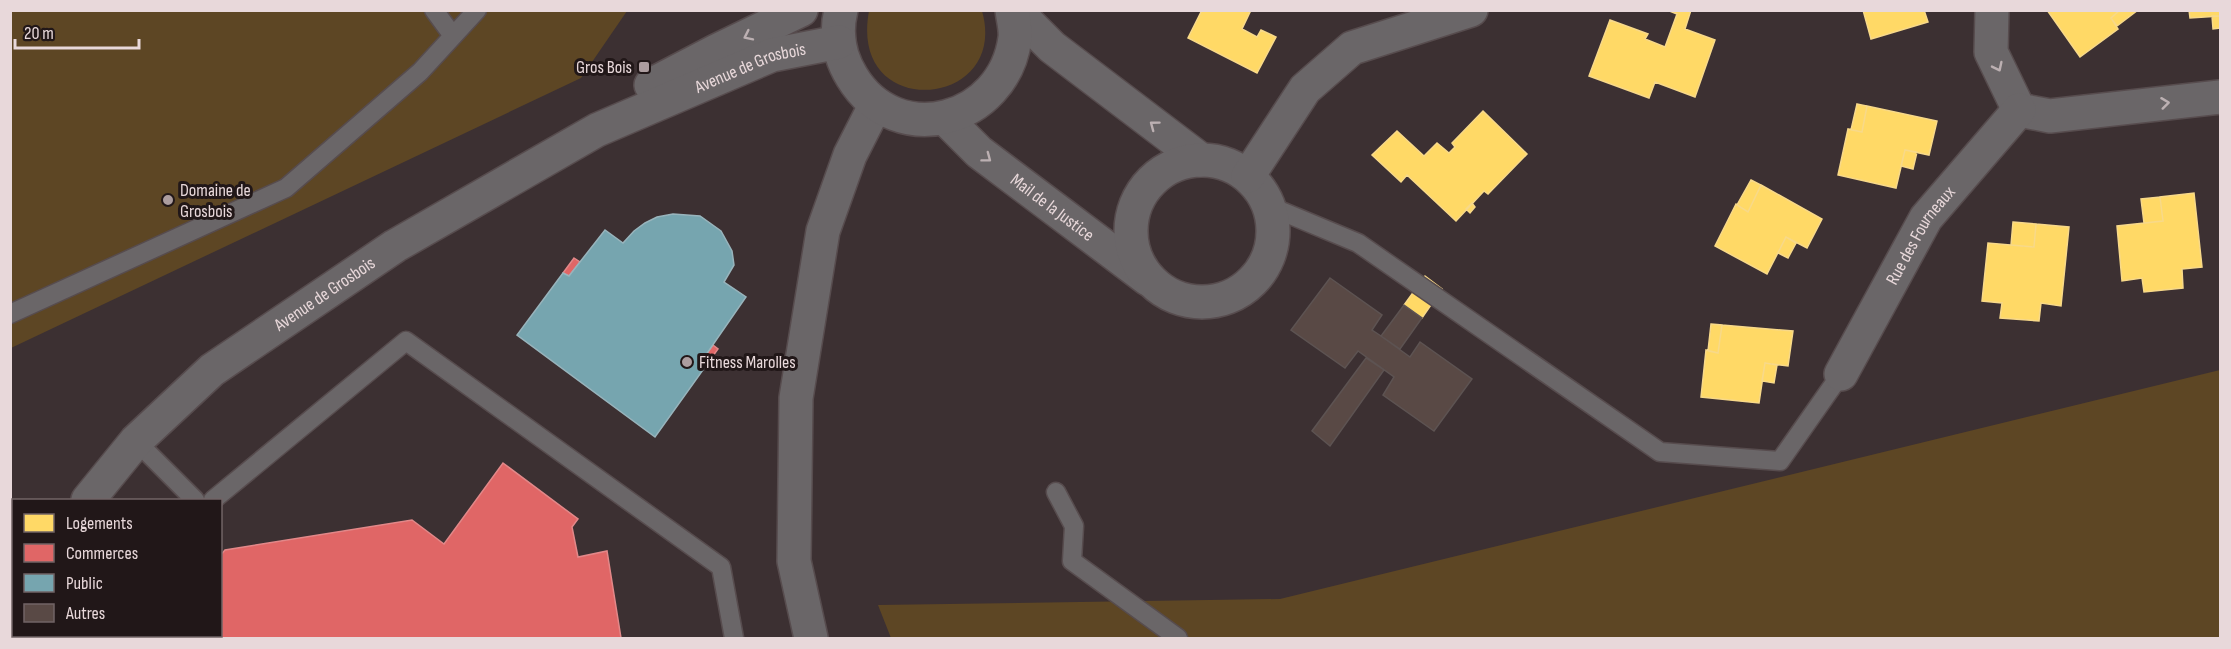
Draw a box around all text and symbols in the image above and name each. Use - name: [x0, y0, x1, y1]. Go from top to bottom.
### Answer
- scale bar: [15, 12, 140, 50]
- text: 20 m: [24, 23, 54, 44]
- one-way arrow: [743, 28, 754, 40]
- street label: Avenue de Grosbois: [691, 38, 808, 98]
- place label: Gros Bois: [576, 57, 632, 78]
- marker: Gros Bois: [637, 60, 651, 74]
- one-way arrow: [1991, 61, 2003, 72]
- one-way arrow: [2160, 97, 2170, 110]
- one-way arrow: [1150, 121, 1161, 132]
- one-way arrow: [981, 151, 992, 162]
- street label: Mail de la Justice: [1007, 169, 1098, 245]
- place label: Domaine de Grosbois: [180, 180, 251, 222]
- street label: Rue des Fourneaux: [1881, 182, 1959, 288]
- marker: Domaine de Grosbois: [161, 193, 175, 207]
- street label: Avenue de Grosbois: [269, 252, 379, 336]
- place label: Fitness Marolles: [699, 352, 796, 373]
- marker: Fitness Marolles: [680, 355, 694, 369]
- legend: [12, 499, 222, 637]
- text: Logements: [66, 513, 133, 534]
- text: Commerces: [66, 543, 138, 564]
- text: Public: [66, 573, 103, 594]
- text: Autres: [65, 603, 105, 624]

